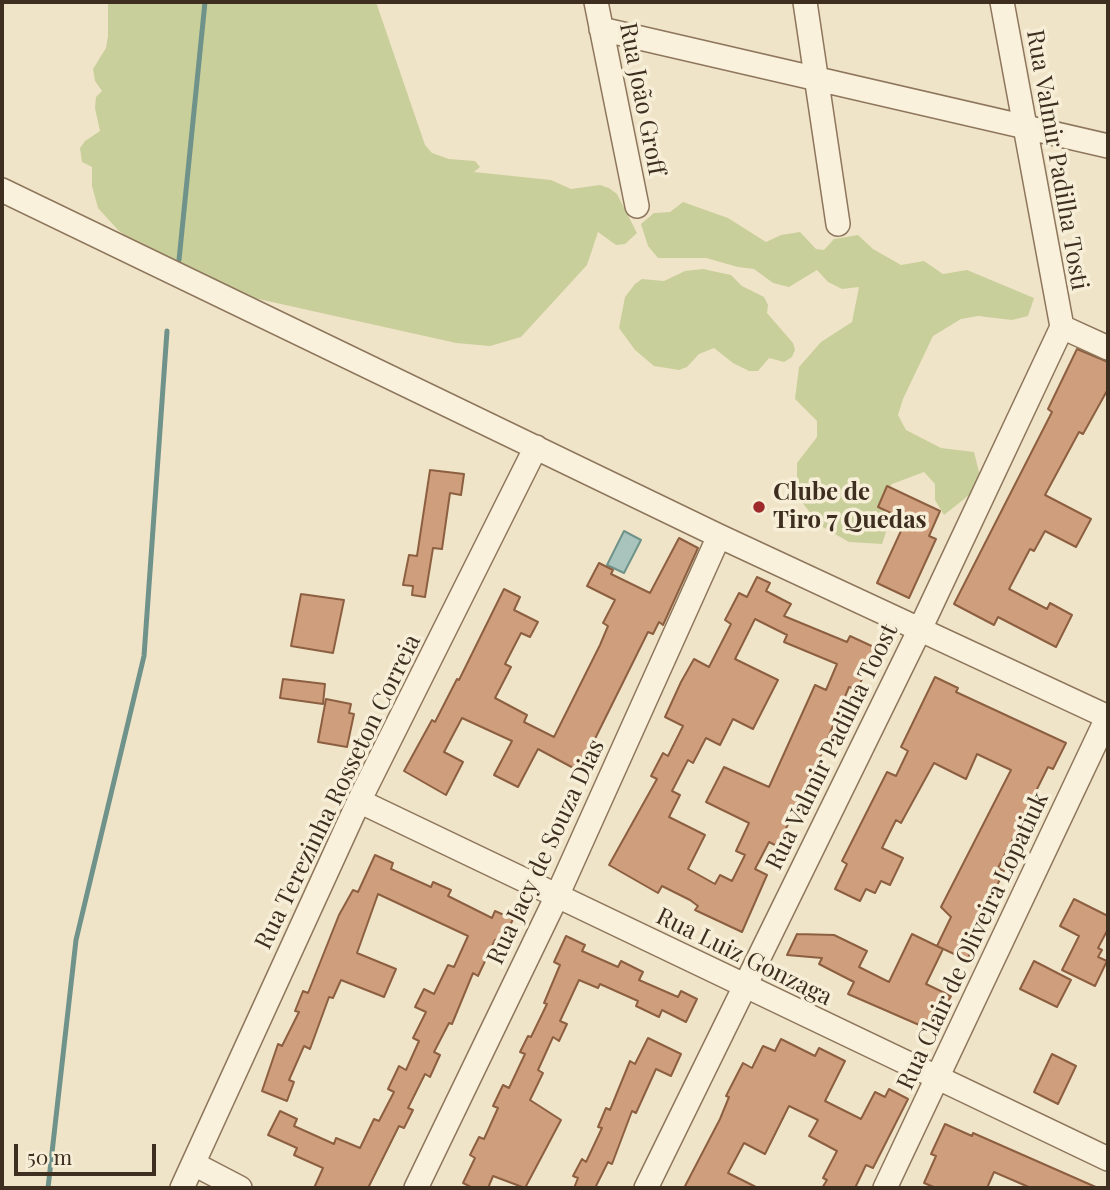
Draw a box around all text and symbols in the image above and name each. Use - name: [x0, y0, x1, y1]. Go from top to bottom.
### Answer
- street label: Rua João Groff: [613, 20, 671, 178]
- street label: Rua Valmir Padilha Tosti: [1020, 28, 1094, 292]
- place label: Clube de Tiro 7 Quedas: [773, 479, 927, 535]
- marker: Clube de Tiro 7 Quedas: [751, 499, 767, 515]
- street label: Rua Valmir Padilha Toost: [760, 619, 904, 875]
- street label: Rua Terezinha Rosseton Correia: [249, 630, 427, 954]
- street label: Rua Jacy de Souza Dias: [481, 735, 611, 969]
- street label: Rua Clair de Oliveira Lopatiuk: [891, 788, 1055, 1094]
- street label: Rua Luiz Gonzaga: [651, 902, 837, 1012]
- scale bar: [18, 1130, 159, 1174]
- text: 50 m: [27, 1142, 72, 1170]

